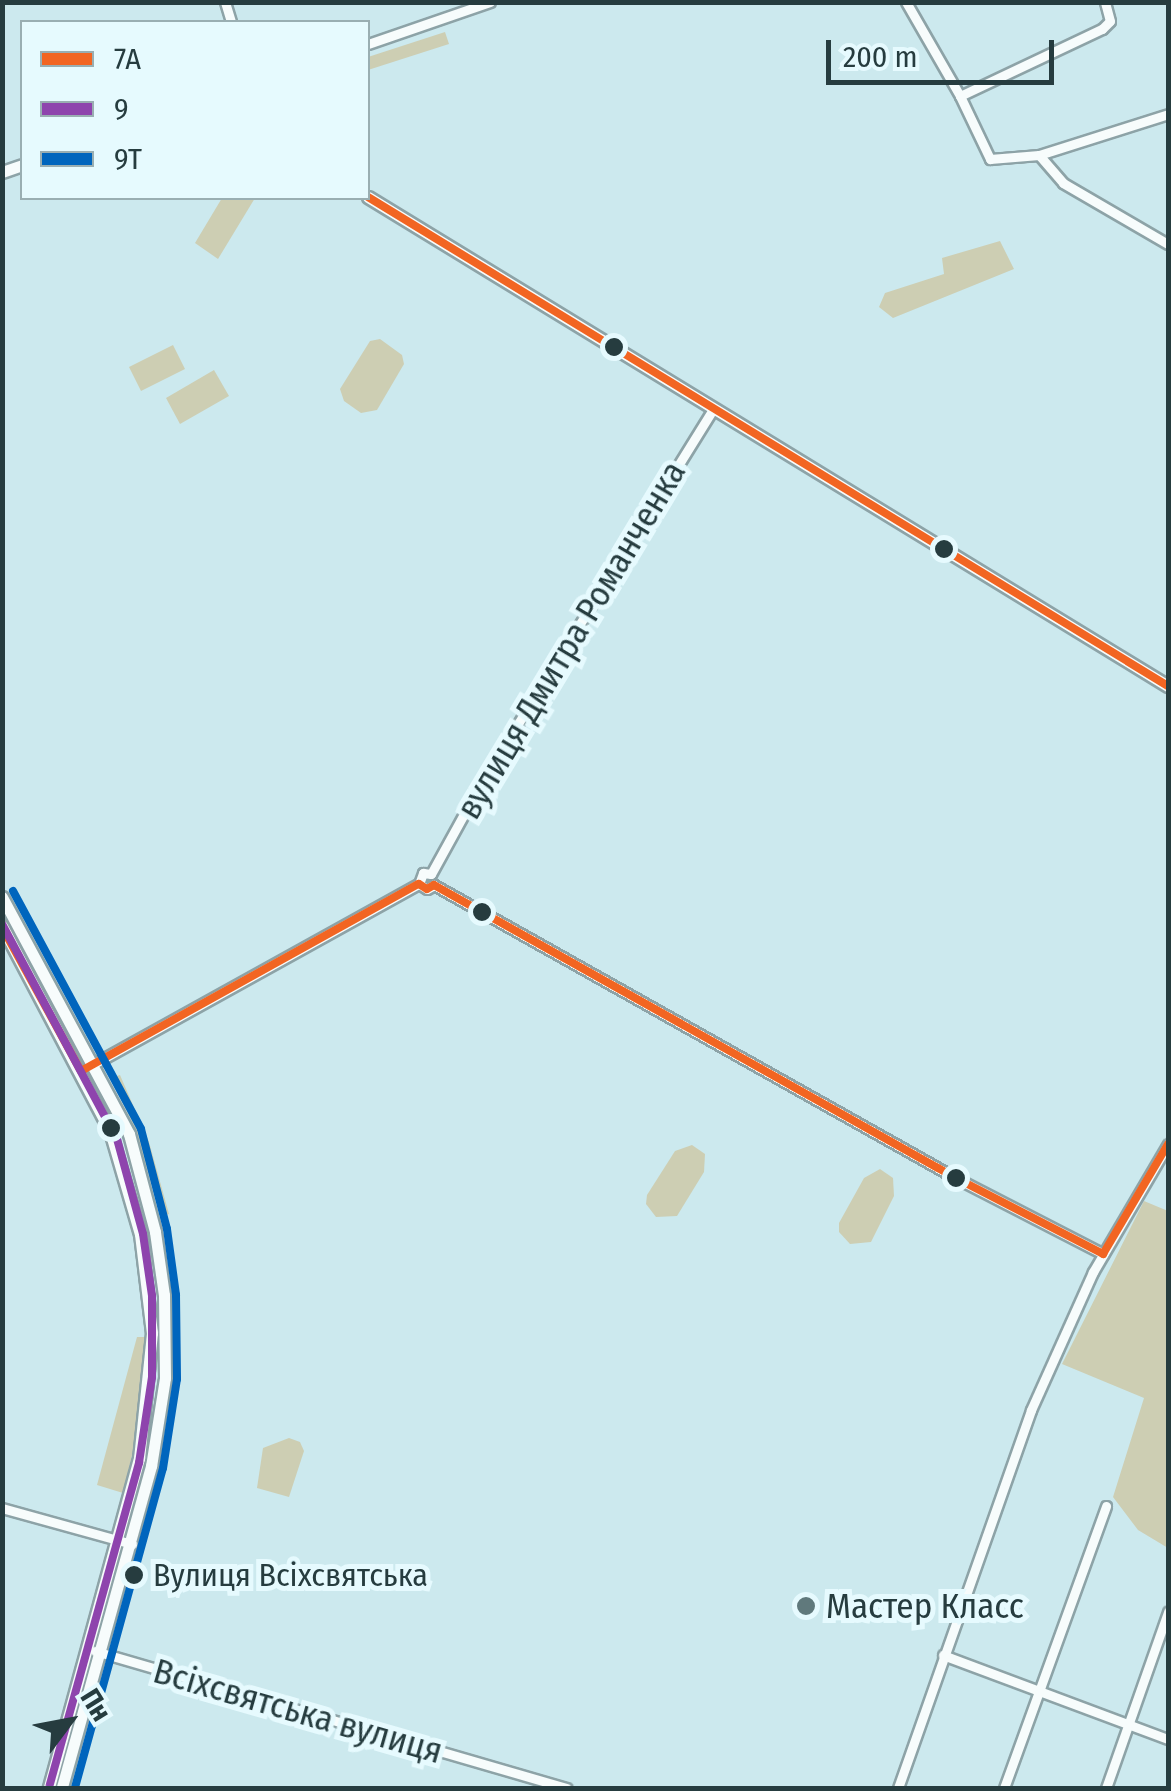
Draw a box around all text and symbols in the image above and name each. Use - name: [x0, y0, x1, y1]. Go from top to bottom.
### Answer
- legend: [20, 20, 370, 200]
- scale bar: [831, 20, 1058, 82]
- text: 200 m: [843, 39, 918, 75]
- text: 7А: [114, 41, 141, 77]
- text: 9: [114, 91, 129, 127]
- text: 9Т: [114, 141, 142, 177]
- unlabelled marker: [604, 337, 624, 357]
- street label: вулиця Дмитра Романченка: [447, 454, 695, 826]
- unlabelled marker: [934, 539, 954, 559]
- unlabelled marker: [472, 902, 492, 922]
- unlabelled marker: [101, 1118, 121, 1138]
- unlabelled marker: [946, 1168, 966, 1188]
- place label: Вулиця Всіхсвятська: [153, 1556, 428, 1594]
- marker: Вулиця Всіхсвятська: [124, 1565, 144, 1585]
- place label: Мастер Класс: [826, 1585, 1024, 1627]
- marker: Мастер Класс: [795, 1595, 817, 1617]
- street label: Всіхсвятська вулиця: [149, 1650, 447, 1772]
- north arrow: [20, 1671, 120, 1771]
- text: Пн: [73, 1683, 118, 1727]

